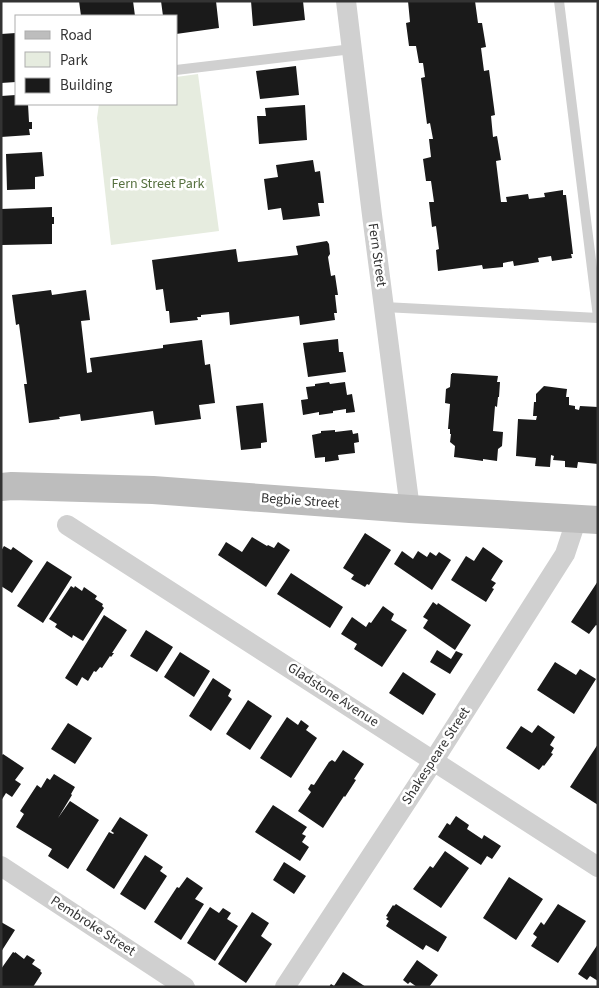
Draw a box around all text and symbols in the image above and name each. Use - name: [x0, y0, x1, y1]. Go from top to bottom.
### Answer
- legend: [15, 15, 178, 105]
- text: Road: [60, 25, 92, 46]
- text: Park: [60, 50, 89, 71]
- text: Building: [60, 75, 113, 96]
- park label: Fern Street Park: [111, 174, 205, 194]
- street label: Fern Street: [363, 222, 391, 288]
- street label: Begbie Street: [260, 488, 340, 514]
- street label: Gladstone Avenue: [283, 658, 383, 732]
- street label: Shakespeare Street: [397, 703, 475, 809]
- street label: Pembroke Street: [47, 891, 140, 961]

